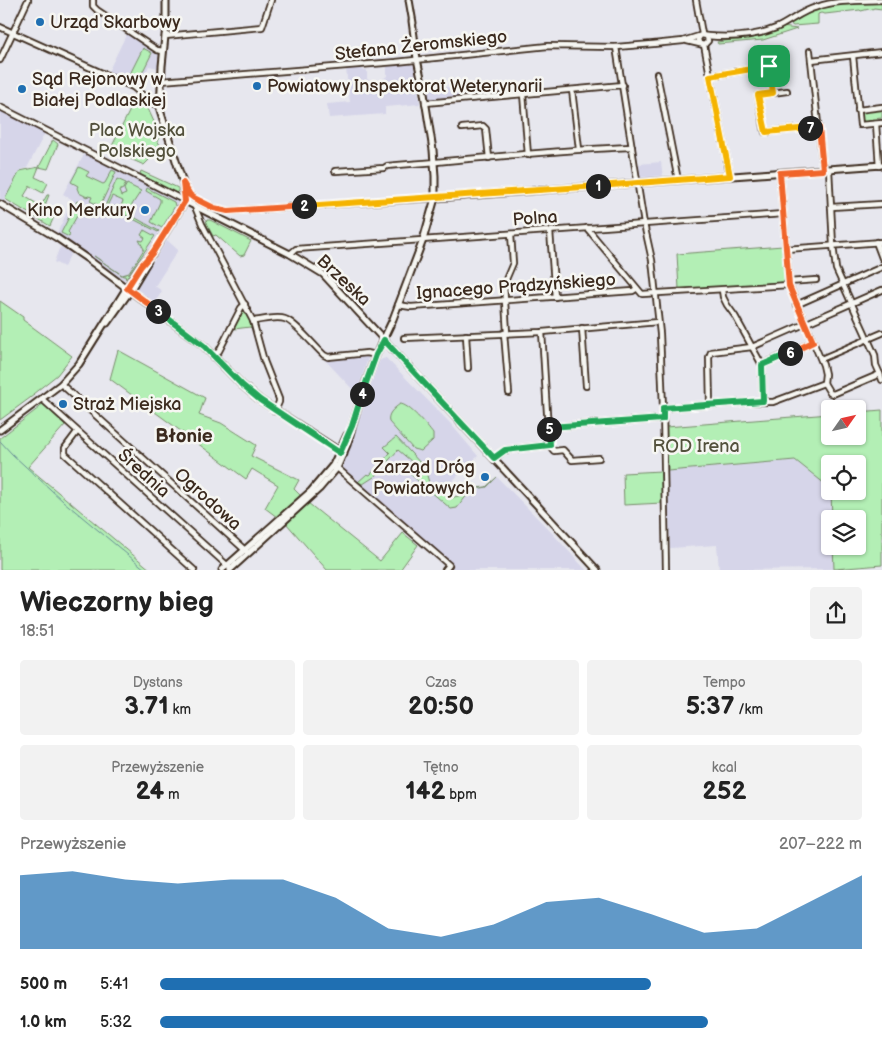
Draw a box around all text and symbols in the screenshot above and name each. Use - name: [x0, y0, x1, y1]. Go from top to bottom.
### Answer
- place label: Urząd Skarbowy: [50, 12, 181, 33]
- marker: Urząd Skarbowy: [34, 16, 46, 28]
- street label: Stefana Żeromskiego: [334, 25, 508, 65]
- pin: [748, 45, 790, 87]
- icon: arrive: [755, 52, 783, 80]
- place label: Sąd Rejonowy w Białej Podlaskiej: [32, 69, 166, 111]
- place label: Powiatowy Inspektorat Weterynarii: [267, 76, 543, 97]
- marker: Powiatowy Inspektorat Weterynarii: [251, 80, 263, 92]
- marker: Sąd Rejonowy w Białej Podlaskiej: [16, 83, 28, 95]
- pin: 7: [798, 116, 822, 140]
- park label: Plac Wojska Polskiego: [89, 120, 185, 162]
- text: 7: [807, 120, 814, 137]
- pin: 1: [586, 174, 610, 198]
- text: 1: [596, 178, 601, 195]
- pin: 2: [292, 194, 316, 218]
- text: 2: [300, 198, 309, 215]
- place label: Kino Merkury: [27, 200, 136, 221]
- marker: Kino Merkury: [139, 204, 151, 216]
- street label: Polna: [512, 206, 558, 231]
- street label: Brzeska: [312, 250, 375, 310]
- street label: Ignacego Prądzyńskiego: [416, 269, 616, 304]
- pin: 3: [146, 298, 170, 324]
- text: 3: [154, 303, 163, 320]
- pin: 6: [778, 340, 802, 366]
- text: 6: [786, 345, 795, 362]
- pin: 4: [350, 382, 374, 406]
- text: 4: [358, 386, 367, 403]
- place label: Straż Miejska: [73, 394, 182, 415]
- marker: Straż Miejska: [57, 398, 69, 410]
- north arrow: [821, 400, 866, 445]
- map controls: [821, 400, 866, 555]
- pin: 5: [536, 416, 562, 442]
- text: 5: [545, 421, 554, 438]
- district label: Błonie: [155, 425, 213, 448]
- park label: ROD Irena: [652, 436, 740, 457]
- street label: Średnia: [113, 443, 175, 502]
- button: locate: [821, 455, 866, 500]
- place label: Zarząd Dróg Powiatowych: [372, 457, 475, 499]
- street label: Ogrodowa: [170, 464, 245, 535]
- marker: Zarząd Dróg Powiatowych: [479, 471, 491, 483]
- button: layers: [821, 510, 866, 555]
- text: Wieczorny bieg: [20, 586, 214, 619]
- button: share: [810, 587, 862, 639]
- text: 18:51: [20, 622, 54, 641]
- text: Dystans: [133, 674, 183, 691]
- text: Czas: [425, 674, 457, 691]
- text: Tempo: [703, 674, 746, 691]
- text: 3.71: [124, 691, 169, 722]
- text: 20:50: [408, 691, 474, 722]
- text: 5:37: [686, 691, 734, 722]
- text: km: [169, 701, 191, 718]
- text: /km: [734, 701, 763, 718]
- text: Przewyższenie: [111, 759, 204, 776]
- text: Tętno: [423, 759, 459, 776]
- text: kcal: [712, 759, 737, 776]
- text: 24: [136, 776, 164, 807]
- text: 142: [405, 776, 445, 807]
- text: 252: [702, 776, 747, 807]
- text: m: [164, 786, 180, 803]
- text: bpm: [445, 786, 477, 803]
- text: Przewyższenie: [20, 835, 126, 854]
- text: 207–222 m: [779, 835, 862, 854]
- text: 500 m: [20, 975, 67, 994]
- text: 5:41: [100, 975, 128, 994]
- text: 1.0 km: [20, 1013, 67, 1032]
- text: 5:32: [100, 1013, 132, 1032]

